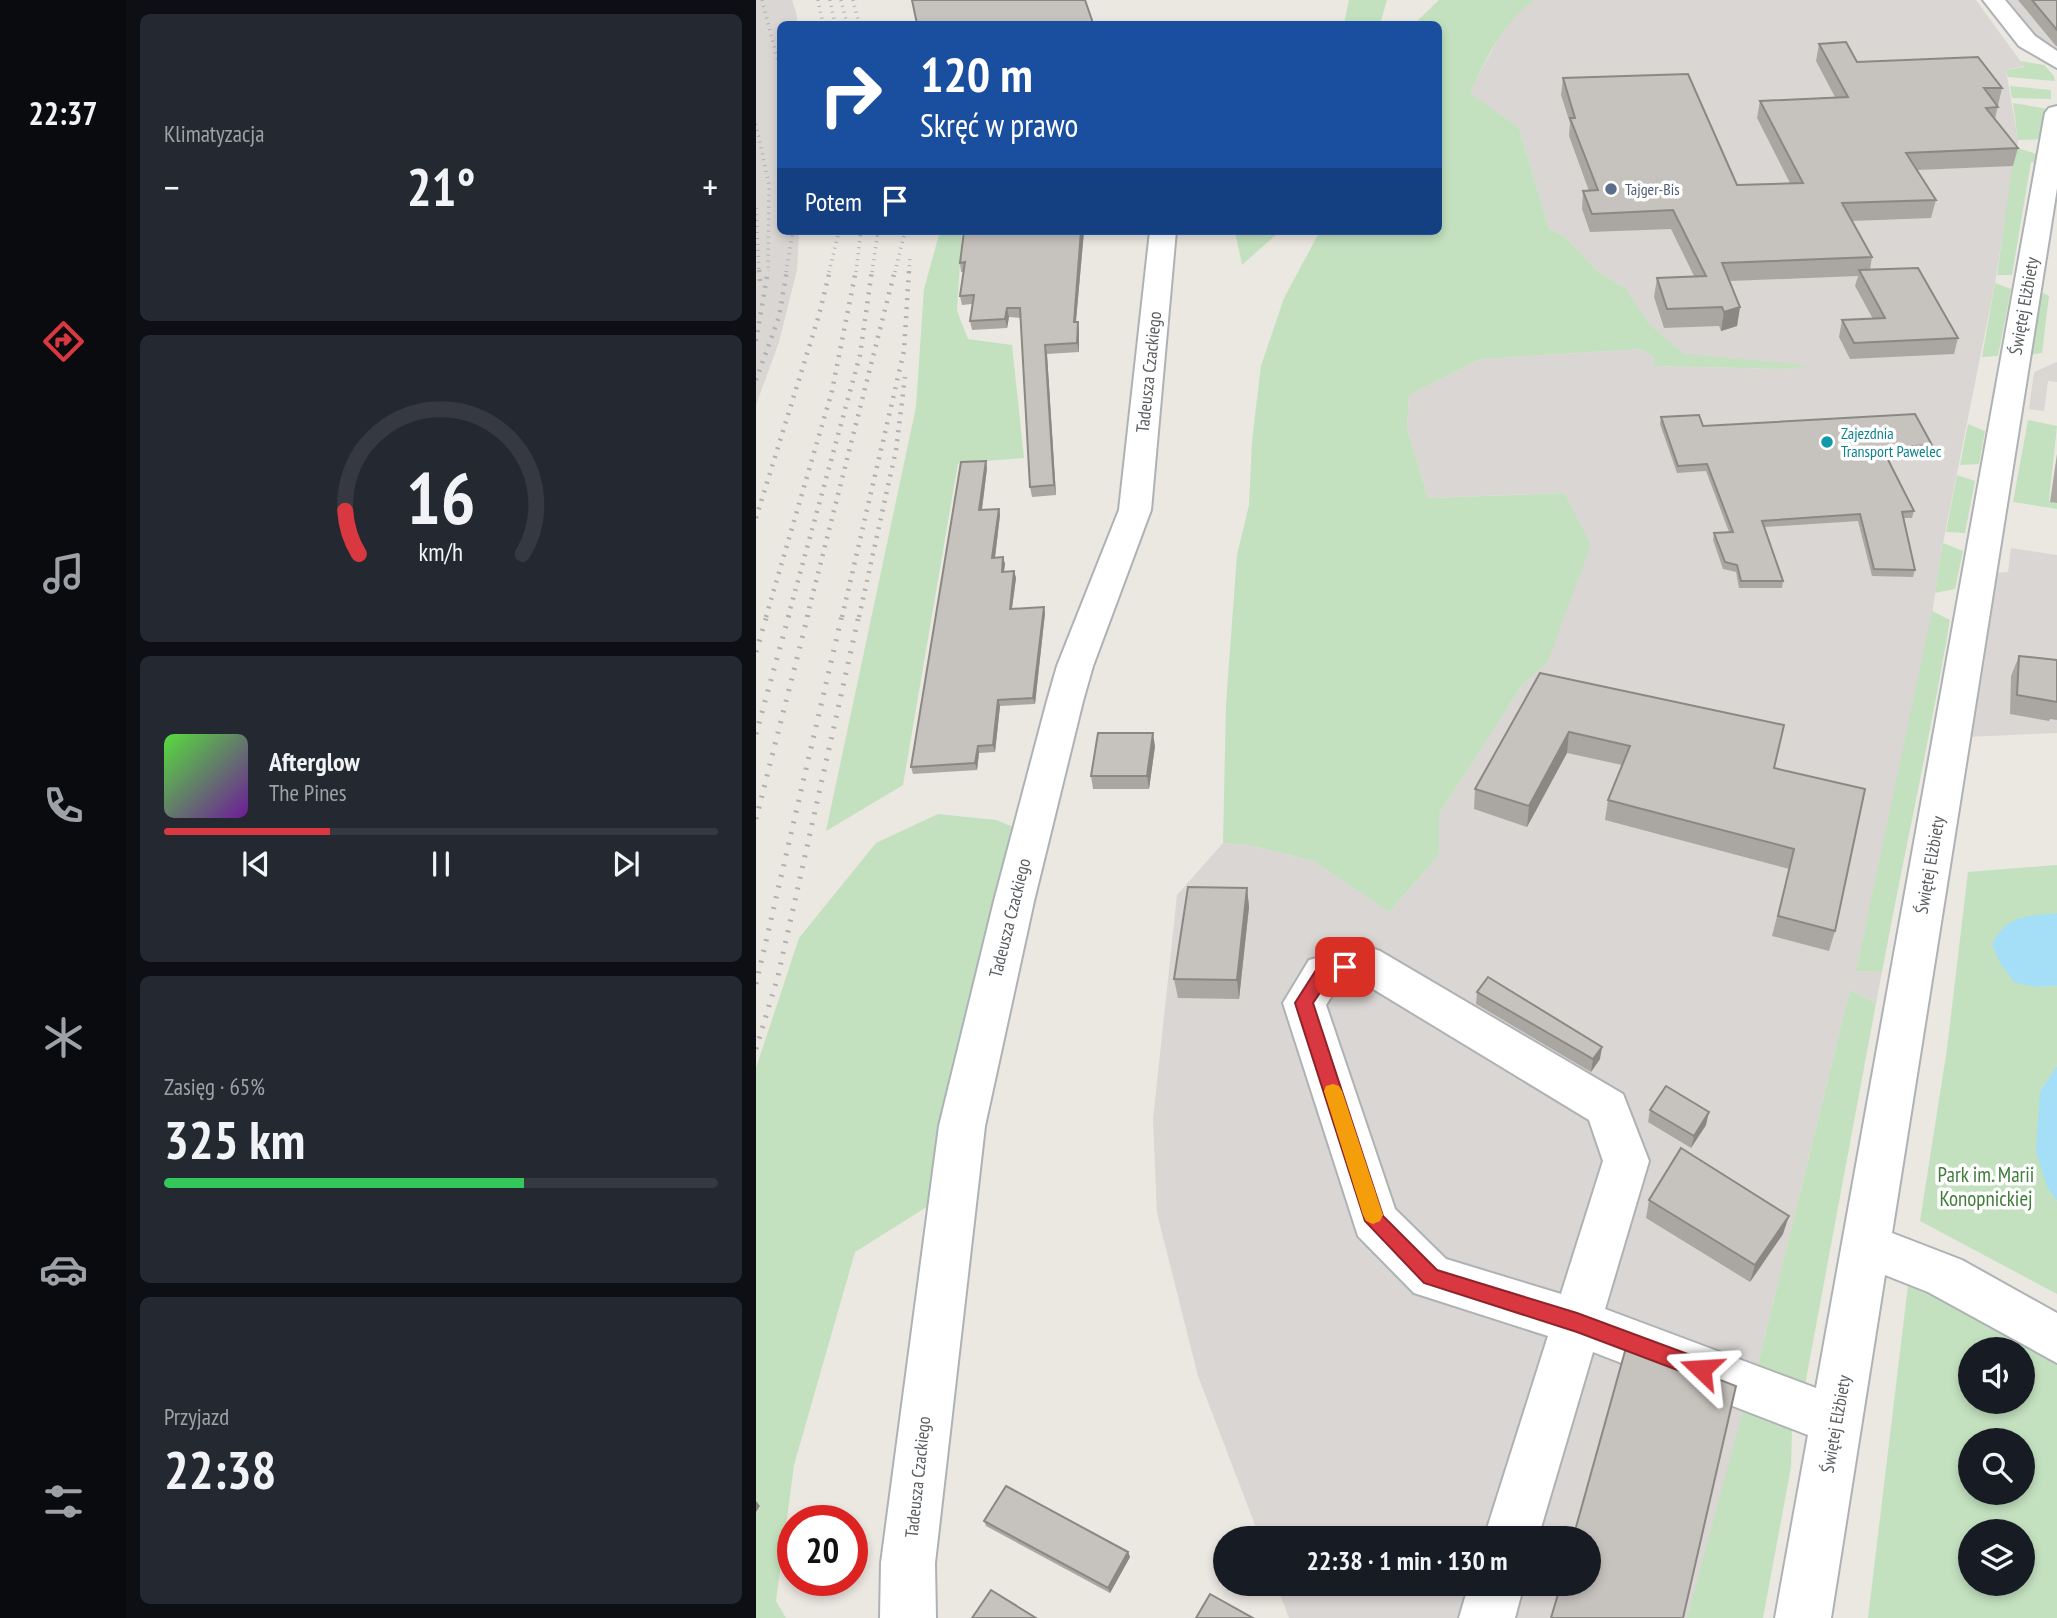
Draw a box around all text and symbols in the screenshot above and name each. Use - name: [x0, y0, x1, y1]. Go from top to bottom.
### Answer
- text: 120 m: [920, 42, 1033, 106]
- icon: right: [805, 49, 896, 140]
- text: 22:37: [28, 92, 98, 134]
- text: Skręć w prawo: [920, 104, 1078, 146]
- text: Klimatyzacja: [164, 119, 264, 148]
- text: 21°: [407, 153, 475, 220]
- text: −: [164, 162, 180, 211]
- text: +: [702, 162, 718, 211]
- place label: Tajger-Bis: [1625, 179, 1680, 199]
- marker: Tajger-Bis: [1603, 181, 1619, 197]
- icon: arrive: [876, 182, 914, 220]
- text: Potem: [805, 185, 862, 218]
- street label: Świętej Elżbiety: [2004, 255, 2043, 357]
- street label: Tadeusza Czackiego: [1131, 310, 1166, 434]
- icon: directions: [39, 317, 88, 366]
- place label: Zajezdnia Transport Pawelec: [1841, 423, 1942, 461]
- marker: Zajezdnia Transport Pawelec: [1819, 434, 1835, 450]
- text: 16: [406, 451, 476, 545]
- text: km/h: [419, 536, 463, 568]
- icon: music: [39, 549, 88, 598]
- text: Afterglow: [269, 745, 360, 778]
- text: The Pines: [269, 778, 347, 807]
- icon: phone: [39, 781, 88, 830]
- street label: Świętej Elżbiety: [1910, 814, 1949, 916]
- icon: previous: [237, 845, 275, 883]
- icon: pause: [422, 845, 460, 883]
- icon: next: [607, 845, 645, 883]
- street label: Tadeusza Czackiego: [984, 856, 1035, 980]
- pin: [1315, 937, 1375, 997]
- icon: arrive: [1326, 948, 1364, 986]
- icon: climate: [39, 1013, 88, 1062]
- text: Zasięg · 65%: [164, 1072, 265, 1101]
- text: 325 km: [164, 1106, 305, 1173]
- park label: Park im. Marii Konopnickiej: [1938, 1161, 2034, 1212]
- icon: car: [39, 1245, 88, 1294]
- position arrow: [1664, 1332, 1738, 1406]
- map controls: [1958, 1337, 2035, 1596]
- button: sound: [1958, 1337, 2035, 1414]
- street label: Świętej Elżbiety: [1816, 1373, 1855, 1475]
- text: Przyjazd: [164, 1402, 229, 1431]
- street label: Tadeusza Czackiego: [900, 1415, 935, 1539]
- button: search: [1958, 1428, 2035, 1505]
- text: 22:38: [164, 1436, 276, 1503]
- icon: filters: [39, 1477, 88, 1526]
- speed limit sign: 20: [777, 1505, 868, 1596]
- button: layers: [1958, 1519, 2035, 1596]
- text: 22:38 · 1 min · 130 m: [1307, 1544, 1507, 1577]

